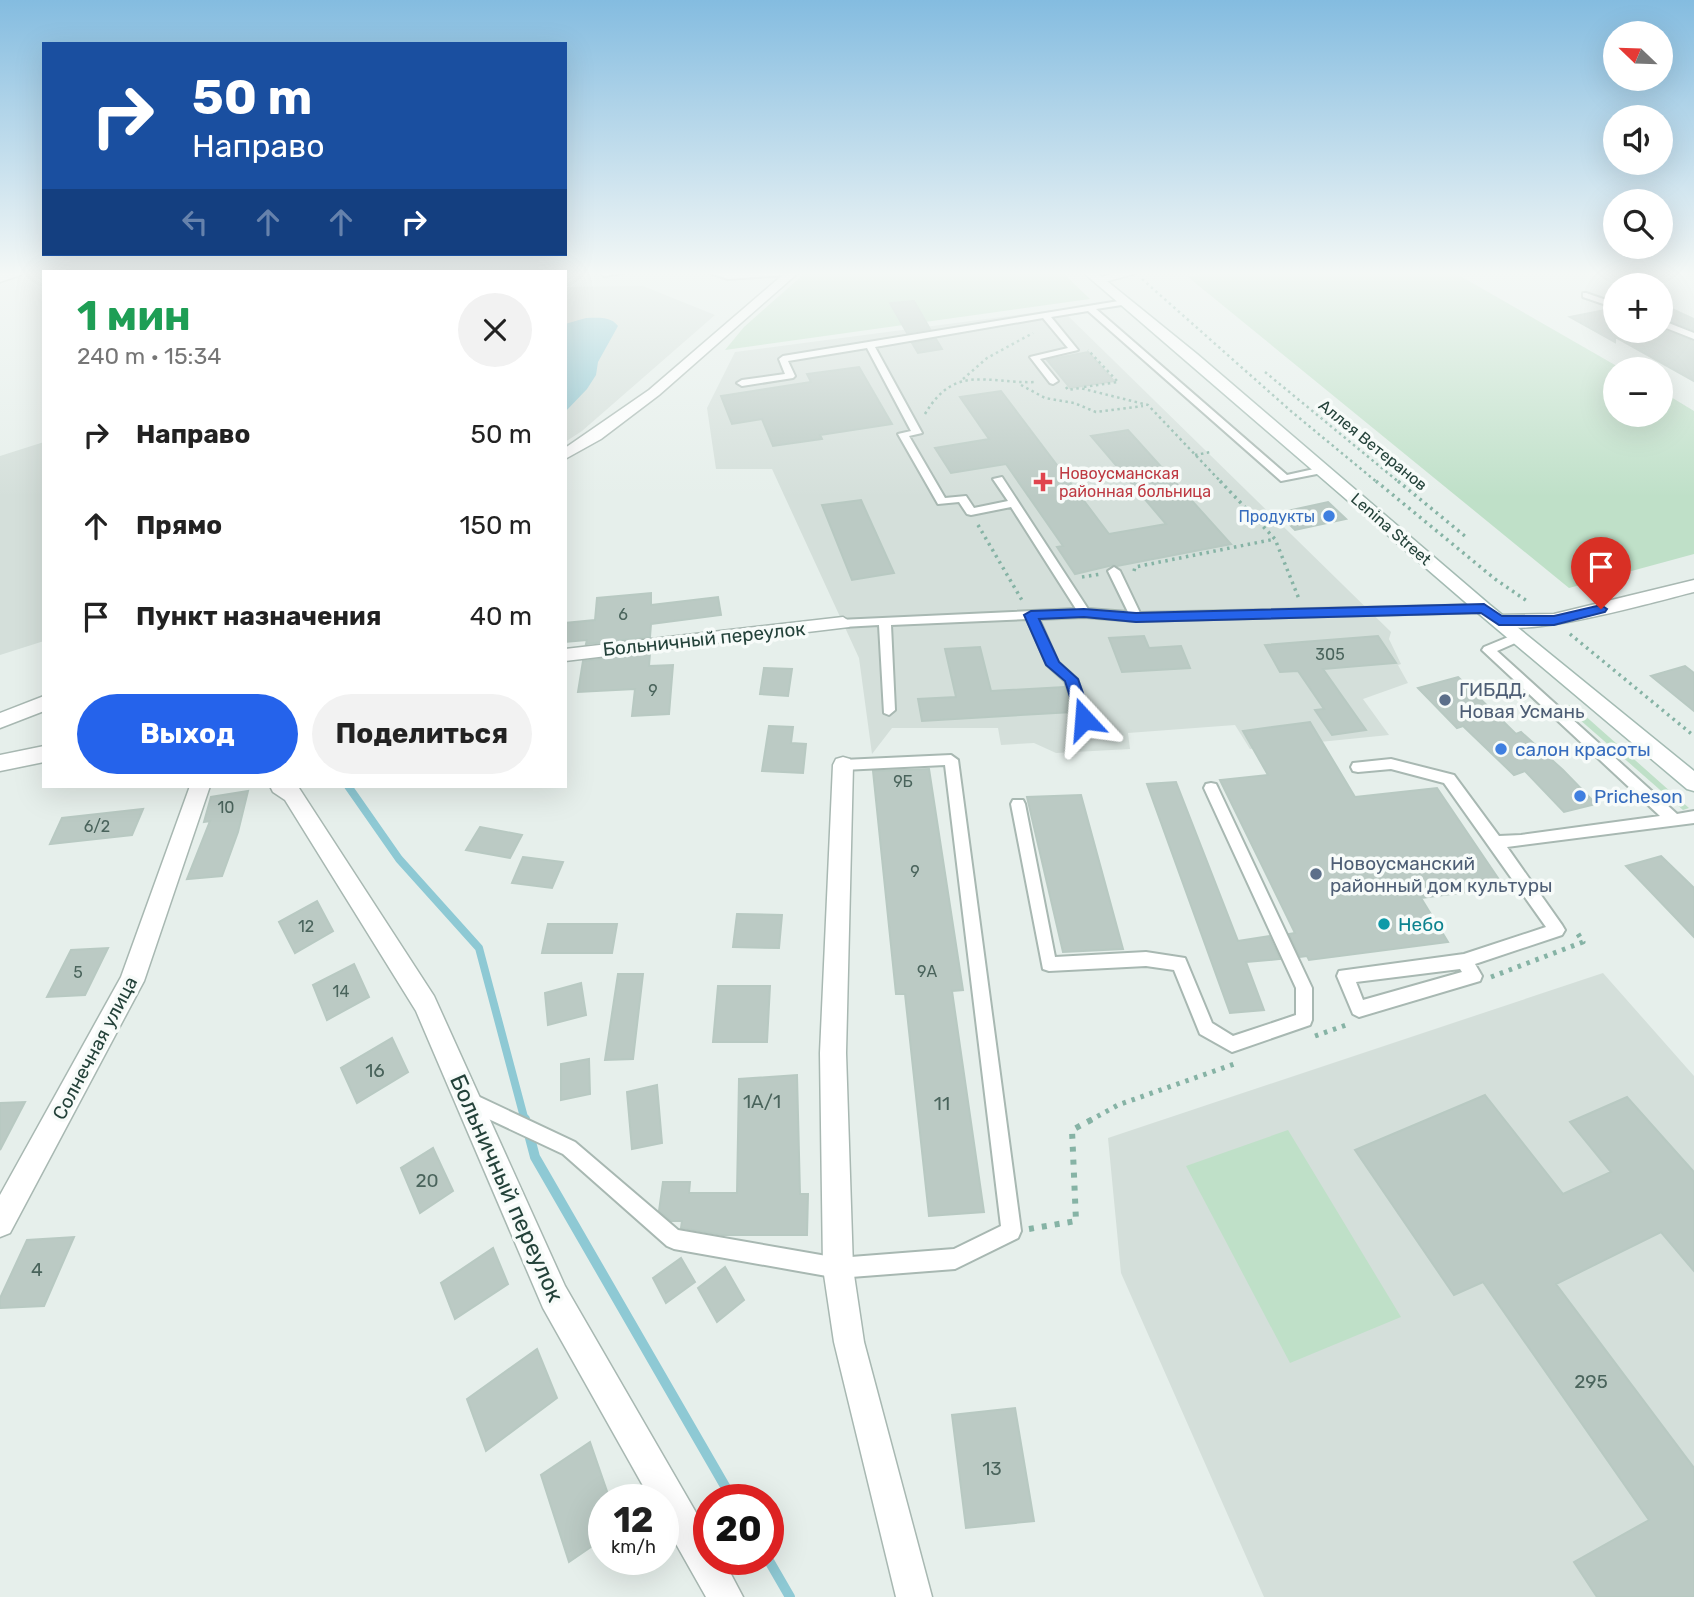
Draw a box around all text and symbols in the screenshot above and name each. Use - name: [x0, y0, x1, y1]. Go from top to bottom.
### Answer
- north arrow: [1603, 21, 1673, 91]
- map controls: [1603, 21, 1673, 427]
- text: 50 m: [192, 68, 312, 126]
- icon: right: [77, 70, 168, 161]
- button: sound: [1603, 105, 1673, 175]
- text: Направо: [192, 127, 325, 165]
- button: search: [1603, 189, 1673, 259]
- icon: left: [176, 203, 214, 241]
- icon: ahead: [249, 203, 287, 241]
- icon: ahead: [322, 203, 360, 241]
- icon: right: [395, 203, 433, 241]
- button: +: [1603, 273, 1673, 343]
- text: 1 мин: [77, 291, 191, 341]
- button: close: [458, 293, 532, 367]
- text: 240 m · 15:34: [77, 342, 222, 370]
- button: −: [1603, 357, 1673, 427]
- street label: Аллея Ветеранов: [1315, 395, 1431, 495]
- icon: right: [77, 416, 115, 454]
- text: Направо: [136, 419, 250, 450]
- text: 50 m: [471, 419, 532, 450]
- place label: Новоусманская районная больница: [1059, 464, 1211, 501]
- marker: Новоусманская районная больница: [1033, 472, 1053, 492]
- street label: Lenina Street: [1347, 489, 1435, 569]
- icon: ahead: [77, 507, 115, 545]
- place label: Продукты: [1238, 507, 1315, 526]
- marker: Продукты: [1321, 508, 1337, 524]
- text: Прямо: [136, 510, 222, 541]
- text: 150 m: [459, 510, 532, 541]
- pin: [1571, 537, 1631, 609]
- icon: arrive: [1582, 548, 1620, 586]
- icon: arrive: [77, 598, 115, 636]
- text: Пункт назначения: [136, 601, 381, 632]
- text: 40 m: [470, 601, 532, 632]
- house number: 6: [618, 605, 628, 624]
- street label: Больничный переулок: [602, 617, 806, 661]
- house number: 305: [1315, 645, 1345, 664]
- place label: ГИБДД, Новая Усмань: [1459, 678, 1585, 723]
- house number: 9: [648, 681, 658, 700]
- position arrow: [1047, 682, 1121, 756]
- marker: ГИБДД, Новая Усмань: [1437, 692, 1453, 708]
- button: Выход: [77, 694, 298, 774]
- button: Поделиться: [312, 694, 532, 774]
- place label: салон красоты: [1515, 738, 1651, 761]
- marker: салон красоты: [1493, 741, 1509, 757]
- house number: 9Б: [893, 772, 913, 791]
- place label: Pricheson: [1594, 785, 1683, 808]
- marker: Pricheson: [1572, 788, 1588, 804]
- house number: 10: [217, 798, 235, 817]
- house number: 6/2: [84, 817, 110, 836]
- place label: Новоусманский районный дом культуры: [1330, 852, 1553, 897]
- house number: 9: [910, 862, 920, 881]
- marker: Новоусманский районный дом культуры: [1308, 866, 1324, 882]
- place label: Небо: [1398, 913, 1444, 936]
- marker: Небо: [1376, 916, 1392, 932]
- house number: 12: [298, 917, 314, 936]
- house number: 9А: [917, 962, 937, 981]
- house number: 5: [73, 963, 83, 982]
- street label: Солнечная улица: [48, 973, 142, 1123]
- house number: 14: [333, 982, 349, 1001]
- house number: 16: [365, 1059, 385, 1082]
- street label: Больничный переулок: [444, 1070, 570, 1306]
- house number: 1А/1: [743, 1090, 781, 1113]
- house number: 11: [934, 1092, 950, 1115]
- house number: 20: [415, 1169, 439, 1192]
- house number: 4: [31, 1258, 43, 1281]
- house number: 295: [1574, 1370, 1608, 1393]
- house number: 13: [982, 1457, 1002, 1480]
- speed limit sign: 20: [693, 1484, 784, 1575]
- text: 12: [613, 1499, 654, 1541]
- text: km/h: [611, 1536, 656, 1558]

